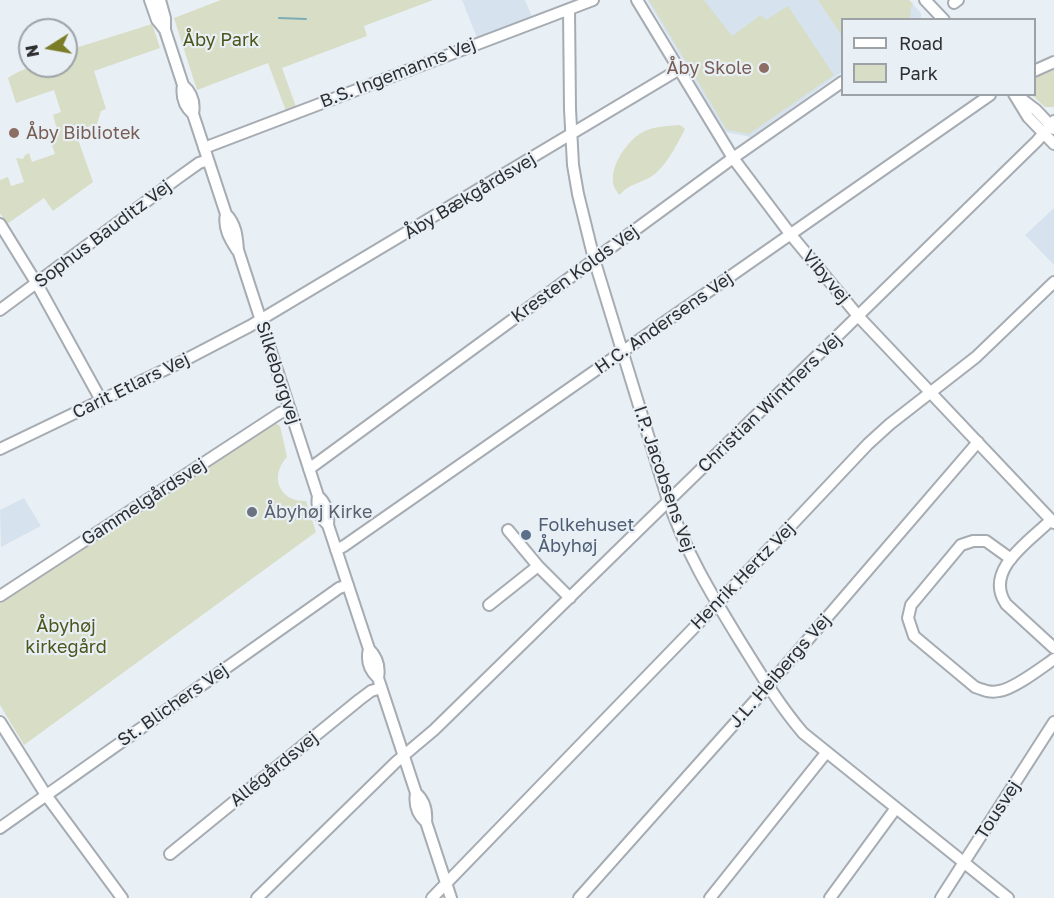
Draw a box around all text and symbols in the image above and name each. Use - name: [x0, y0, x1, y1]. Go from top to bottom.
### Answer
- north arrow: [18, 18, 78, 78]
- legend: [841, 18, 1036, 96]
- park label: Åby Park: [183, 29, 259, 51]
- text: Road: [899, 32, 943, 54]
- street label: B.S. Ingemanns Vej: [317, 33, 479, 113]
- text: N: [21, 43, 43, 59]
- place label: Åby Skole: [667, 57, 752, 79]
- marker: Åby Skole: [757, 61, 771, 75]
- text: Park: [899, 62, 938, 84]
- place label: Åby Bibliotek: [26, 122, 140, 144]
- marker: Åby Bibliotek: [7, 126, 21, 140]
- street label: Åby Bækgårdsvej: [400, 148, 540, 244]
- street label: Sophus Bauditz Vej: [30, 175, 176, 293]
- street label: Kresten Kolds Vej: [507, 221, 643, 327]
- street label: Vibyvej: [797, 246, 855, 308]
- street label: H.C. Andersens Vej: [591, 267, 737, 379]
- street label: Silkeborgvej: [251, 319, 305, 427]
- street label: Christian Winthers Vej: [694, 329, 846, 477]
- street label: Carit Etlars Vej: [69, 348, 193, 424]
- street label: I.P. Jacobsens Vej: [629, 403, 699, 555]
- street label: Gammelgårdsvej: [78, 454, 210, 550]
- place label: Åbyhøj Kirke: [264, 501, 373, 523]
- marker: Åbyhøj Kirke: [245, 505, 259, 519]
- place label: Folkehuset Åbyhøj: [538, 514, 634, 556]
- street label: Henrik Hertz Vej: [686, 518, 800, 634]
- marker: Folkehuset Åbyhøj: [519, 528, 533, 542]
- street label: J.L. Heibergs Vej: [725, 610, 835, 732]
- park label: Åbyhøj kirkegård: [25, 615, 107, 658]
- street label: St. Blichers Vej: [114, 659, 232, 751]
- street label: Allégårdsvej: [226, 727, 322, 811]
- street label: Tousvej: [971, 777, 1025, 843]

